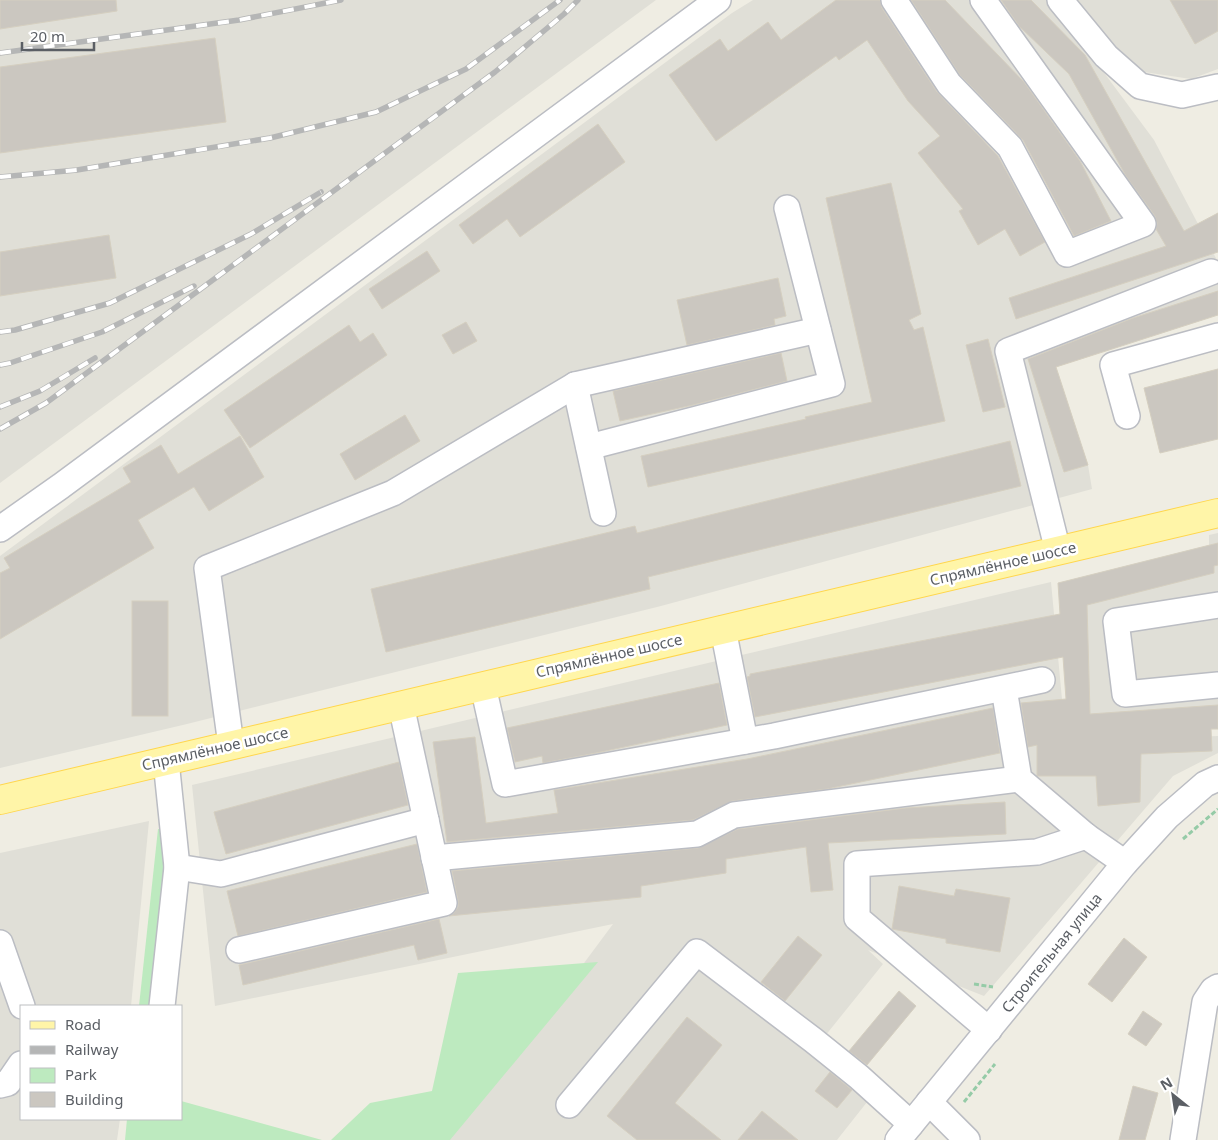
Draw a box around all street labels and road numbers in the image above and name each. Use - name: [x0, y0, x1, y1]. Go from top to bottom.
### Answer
- street label: Спрямлённое шоссе: [928, 536, 1078, 590]
- street label: Спрямлённое шоссе: [534, 628, 684, 682]
- street label: Спрямлённое шоссе: [140, 721, 290, 775]
- street label: Строительная улица: [997, 888, 1106, 1016]

